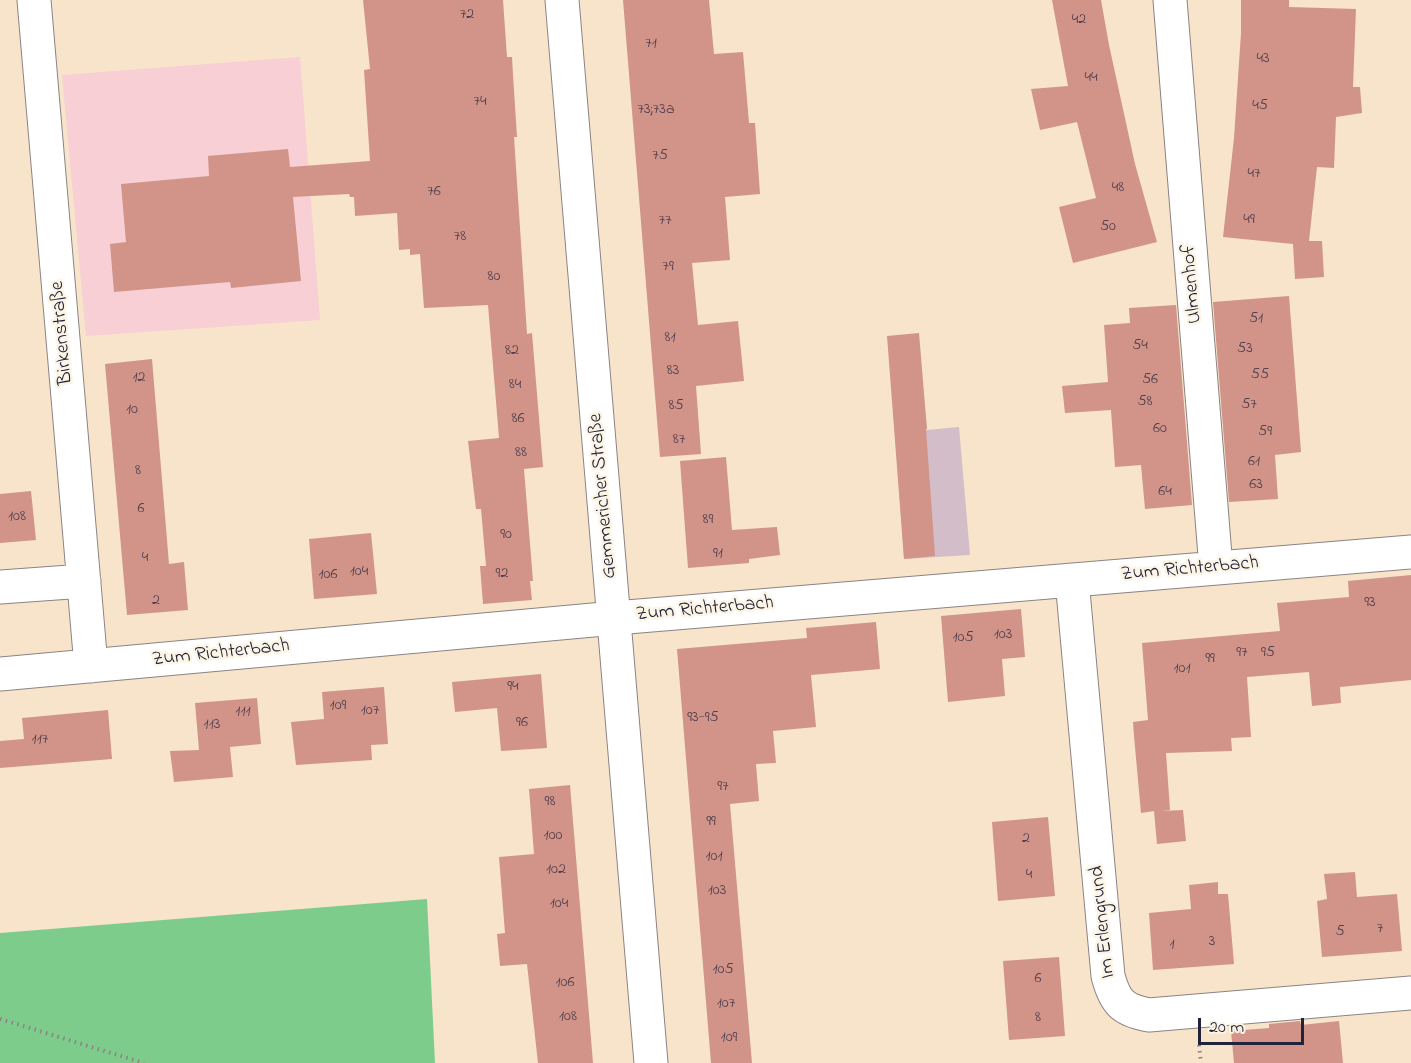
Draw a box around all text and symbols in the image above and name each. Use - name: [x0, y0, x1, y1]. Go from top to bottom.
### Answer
- house number: 72: [460, 5, 474, 25]
- house number: 42: [1072, 10, 1086, 30]
- house number: 71: [645, 34, 657, 54]
- house number: 43: [1256, 49, 1270, 69]
- house number: 44: [1084, 68, 1098, 88]
- house number: 74: [473, 92, 487, 112]
- house number: 45: [1252, 96, 1268, 116]
- house number: 73;73a: [637, 100, 675, 120]
- house number: 75: [652, 146, 668, 166]
- house number: 47: [1247, 164, 1261, 184]
- house number: 48: [1112, 178, 1124, 198]
- house number: 76: [427, 182, 441, 202]
- house number: 49: [1243, 210, 1255, 230]
- house number: 77: [658, 211, 672, 231]
- house number: 50: [1100, 217, 1116, 237]
- house number: 78: [454, 227, 466, 247]
- street label: Ulmenhof: [1178, 243, 1208, 325]
- house number: 79: [662, 257, 674, 277]
- house number: 80: [488, 267, 500, 287]
- street label: Birkenstraße: [47, 280, 79, 386]
- house number: 51: [1249, 309, 1263, 329]
- house number: 81: [664, 328, 676, 348]
- house number: 54: [1132, 336, 1148, 356]
- house number: 53: [1237, 339, 1253, 359]
- house number: 82: [505, 341, 519, 361]
- house number: 83: [667, 361, 679, 381]
- house number: 55: [1251, 365, 1269, 385]
- house number: 12: [132, 368, 146, 388]
- house number: 56: [1142, 370, 1158, 390]
- house number: 84: [509, 375, 521, 395]
- house number: 58: [1137, 392, 1153, 412]
- house number: 57: [1241, 395, 1257, 415]
- house number: 85: [668, 396, 684, 416]
- house number: 10: [126, 400, 138, 420]
- house number: 86: [511, 409, 525, 429]
- street label: Gemmericher Straße: [585, 412, 623, 580]
- house number: 60: [1153, 419, 1167, 439]
- house number: 59: [1258, 422, 1272, 442]
- house number: 87: [673, 430, 685, 450]
- house number: 88: [515, 443, 527, 463]
- house number: 61: [1248, 452, 1260, 472]
- house number: 8: [135, 461, 141, 481]
- house number: 63: [1249, 475, 1263, 495]
- house number: 64: [1158, 482, 1172, 502]
- house number: 6: [137, 499, 145, 519]
- house number: 108: [8, 507, 26, 527]
- house number: 89: [703, 510, 713, 530]
- house number: 90: [500, 525, 512, 545]
- house number: 91: [713, 544, 723, 564]
- house number: 4: [142, 548, 148, 568]
- street label: Zum Richterbach: [1120, 552, 1260, 588]
- house number: 104: [350, 562, 368, 582]
- house number: 92: [496, 564, 508, 584]
- house number: 106: [318, 565, 338, 585]
- house number: 2: [152, 591, 160, 611]
- street label: Zum Richterbach: [635, 592, 775, 628]
- house number: 93: [1364, 593, 1376, 613]
- house number: 103: [994, 625, 1012, 645]
- house number: 105: [952, 628, 974, 648]
- street label: Zum Richterbach: [151, 635, 291, 673]
- house number: 97: [1236, 643, 1248, 663]
- house number: 95: [1261, 643, 1275, 663]
- house number: 99: [1205, 649, 1215, 669]
- house number: 101: [1173, 659, 1191, 679]
- house number: 94: [507, 677, 519, 697]
- house number: 109: [330, 696, 346, 716]
- house number: 107: [361, 701, 379, 721]
- house number: 111: [235, 702, 251, 722]
- house number: 93-95: [687, 708, 719, 728]
- house number: 96: [516, 713, 528, 733]
- house number: 113: [204, 715, 220, 735]
- house number: 117: [32, 730, 48, 750]
- house number: 97: [717, 777, 729, 797]
- house number: 98: [545, 792, 555, 812]
- house number: 99: [706, 812, 716, 832]
- house number: 100: [544, 826, 562, 846]
- house number: 2: [1022, 829, 1030, 849]
- house number: 101: [705, 847, 723, 867]
- house number: 102: [546, 860, 566, 880]
- street label: Im Erlengrund: [1086, 864, 1122, 980]
- house number: 4: [1026, 865, 1032, 885]
- house number: 103: [708, 881, 726, 901]
- house number: 104: [550, 894, 568, 914]
- house number: 7: [1377, 919, 1383, 939]
- house number: 5: [1335, 922, 1345, 942]
- house number: 3: [1209, 932, 1215, 952]
- house number: 1: [1169, 935, 1175, 955]
- house number: 105: [712, 960, 734, 980]
- house number: 6: [1034, 969, 1042, 989]
- house number: 106: [555, 973, 575, 993]
- house number: 107: [717, 994, 735, 1014]
- scale bar: [1201, 1006, 1308, 1044]
- house number: 108: [559, 1007, 577, 1027]
- house number: 8: [1035, 1008, 1041, 1028]
- text: 20 m: [1209, 1015, 1244, 1041]
- house number: 109: [721, 1028, 737, 1048]

